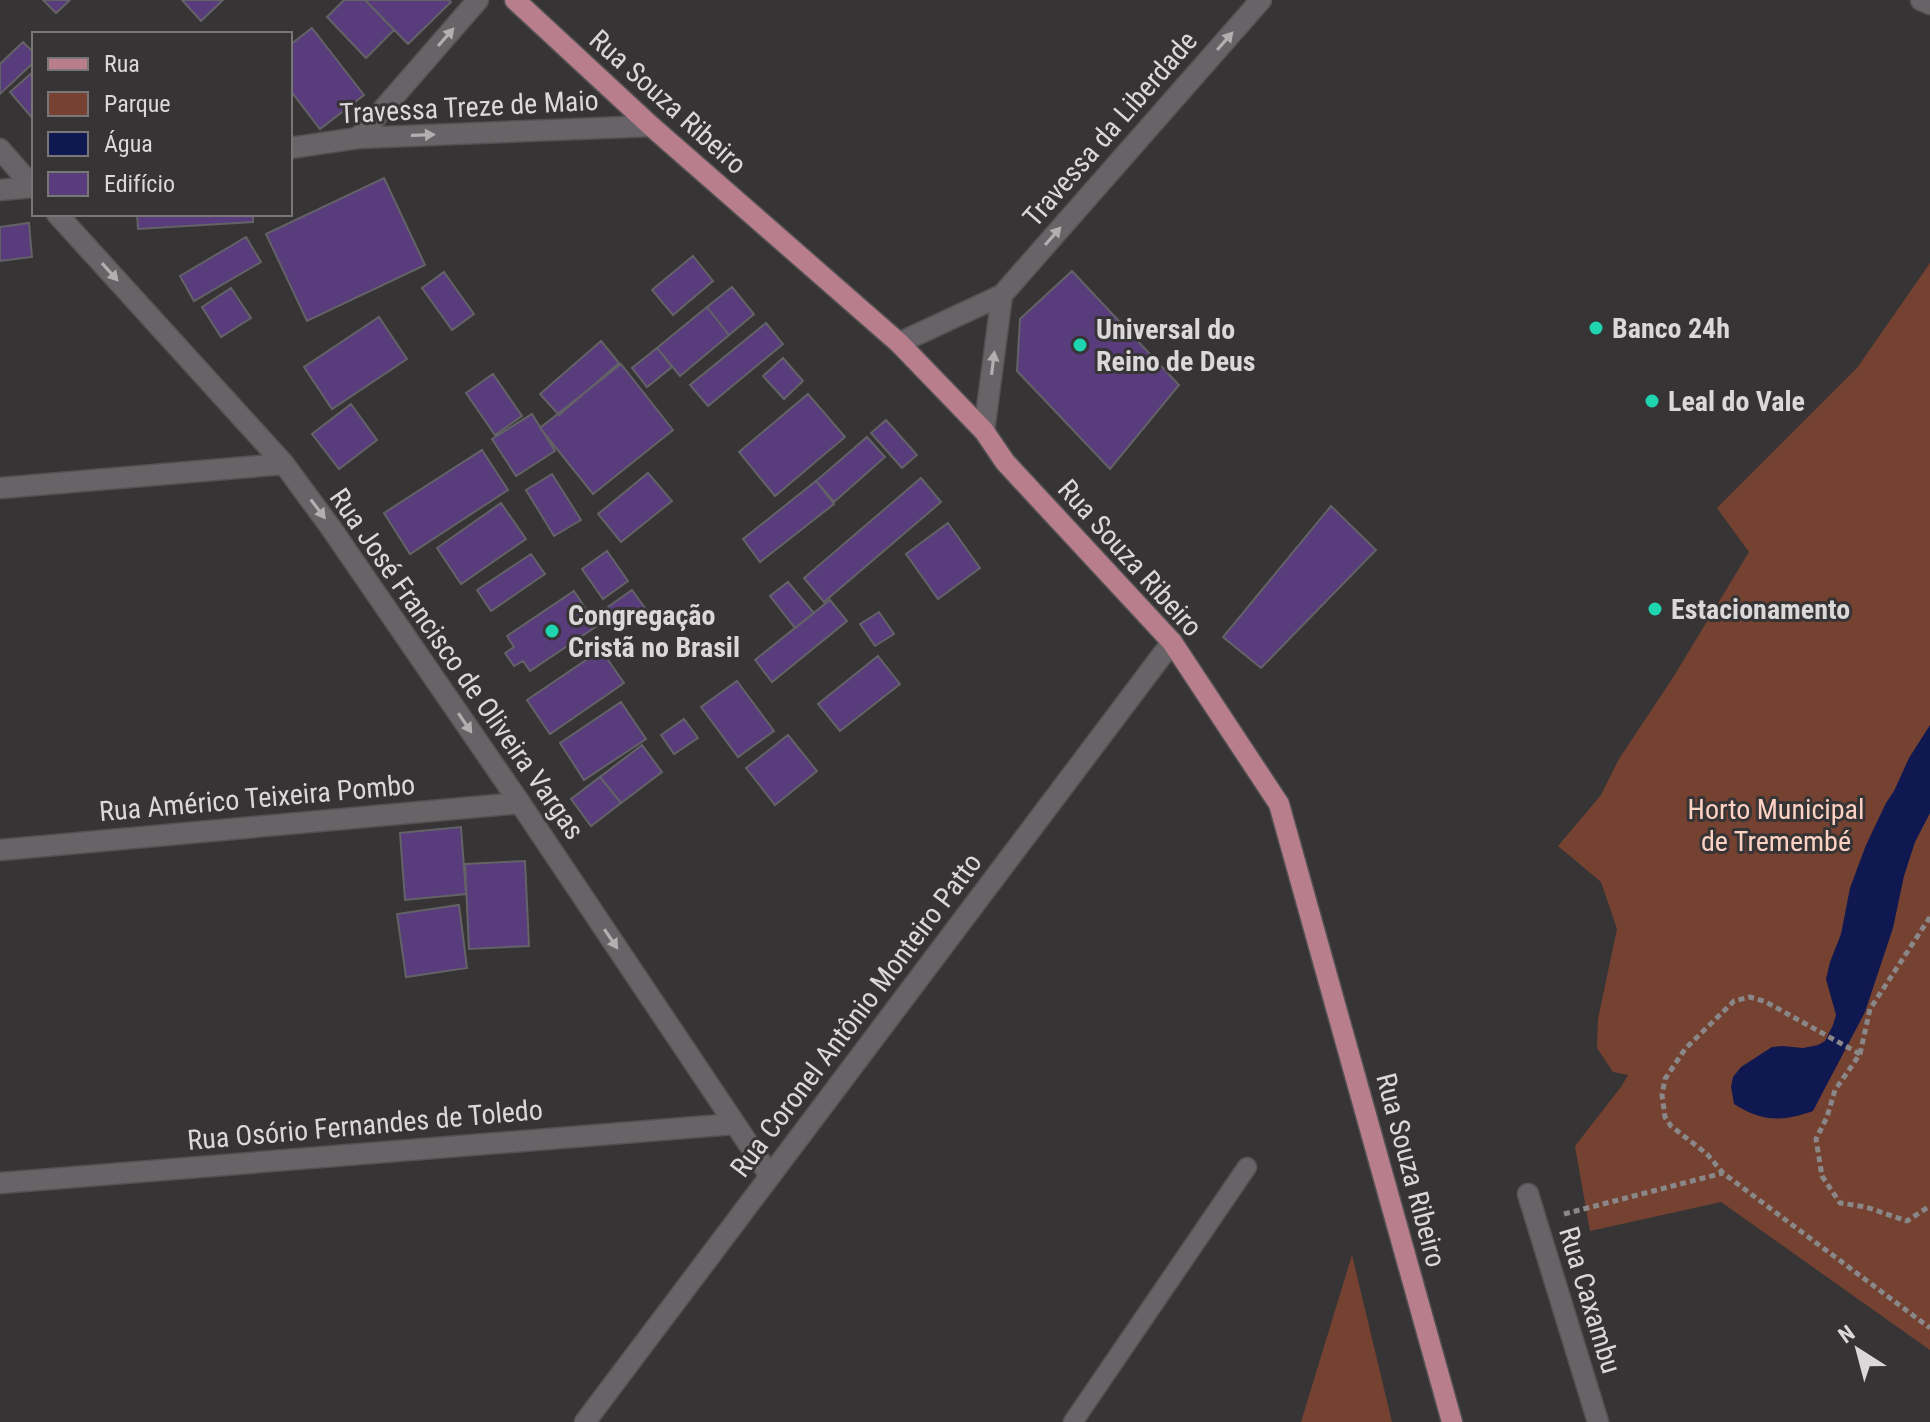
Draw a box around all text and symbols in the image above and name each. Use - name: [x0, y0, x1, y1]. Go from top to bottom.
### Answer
- street label: Rua Souza Ribeiro: [583, 23, 753, 181]
- street label: Travessa da Liberdade: [1016, 25, 1204, 233]
- one-way arrow: [437, 27, 454, 47]
- legend: [32, 32, 292, 216]
- one-way arrow: [1216, 32, 1233, 52]
- text: Rua: [104, 50, 140, 78]
- street label: Travessa Treze de Maio: [339, 84, 599, 130]
- text: Parque: [104, 90, 171, 118]
- one-way arrow: [411, 129, 436, 142]
- text: Água: [104, 130, 153, 158]
- text: Edifício: [104, 170, 175, 198]
- one-way arrow: [1044, 227, 1061, 247]
- one-way arrow: [100, 262, 118, 281]
- place label: Banco 24h: [1612, 312, 1730, 345]
- place label: Universal do Reino de Deus: [1096, 313, 1256, 378]
- marker: Banco 24h: [1587, 319, 1605, 337]
- marker: Universal do Reino de Deus: [1071, 336, 1089, 354]
- one-way arrow: [987, 350, 1000, 375]
- place label: Leal do Vale: [1668, 385, 1805, 418]
- marker: Leal do Vale: [1643, 392, 1661, 410]
- street label: Rua Souza Ribeiro: [1051, 473, 1209, 643]
- street label: Rua José Francisco de Oliveira Vargas: [323, 482, 591, 846]
- one-way arrow: [309, 499, 325, 520]
- place label: Estacionamento: [1671, 593, 1850, 626]
- place label: Congregação Cristã no Brasil: [568, 599, 740, 664]
- marker: Estacionamento: [1646, 600, 1664, 618]
- marker: Congregação Cristã no Brasil: [543, 622, 561, 640]
- one-way arrow: [457, 713, 472, 734]
- street label: Rua Américo Teixeira Pombo: [98, 768, 416, 828]
- park label: Horto Municipal de Tremembé: [1688, 793, 1864, 858]
- street label: Rua Coronel Antônio Monteiro Patto: [723, 847, 989, 1183]
- one-way arrow: [603, 928, 618, 950]
- street label: Rua Souza Ribeiro: [1369, 1069, 1453, 1271]
- street label: Rua Osório Fernandes de Toledo: [186, 1093, 544, 1157]
- street label: Rua Caxambu: [1552, 1223, 1628, 1377]
- north arrow: [1818, 1310, 1898, 1390]
- text: N: [1834, 1320, 1859, 1348]

